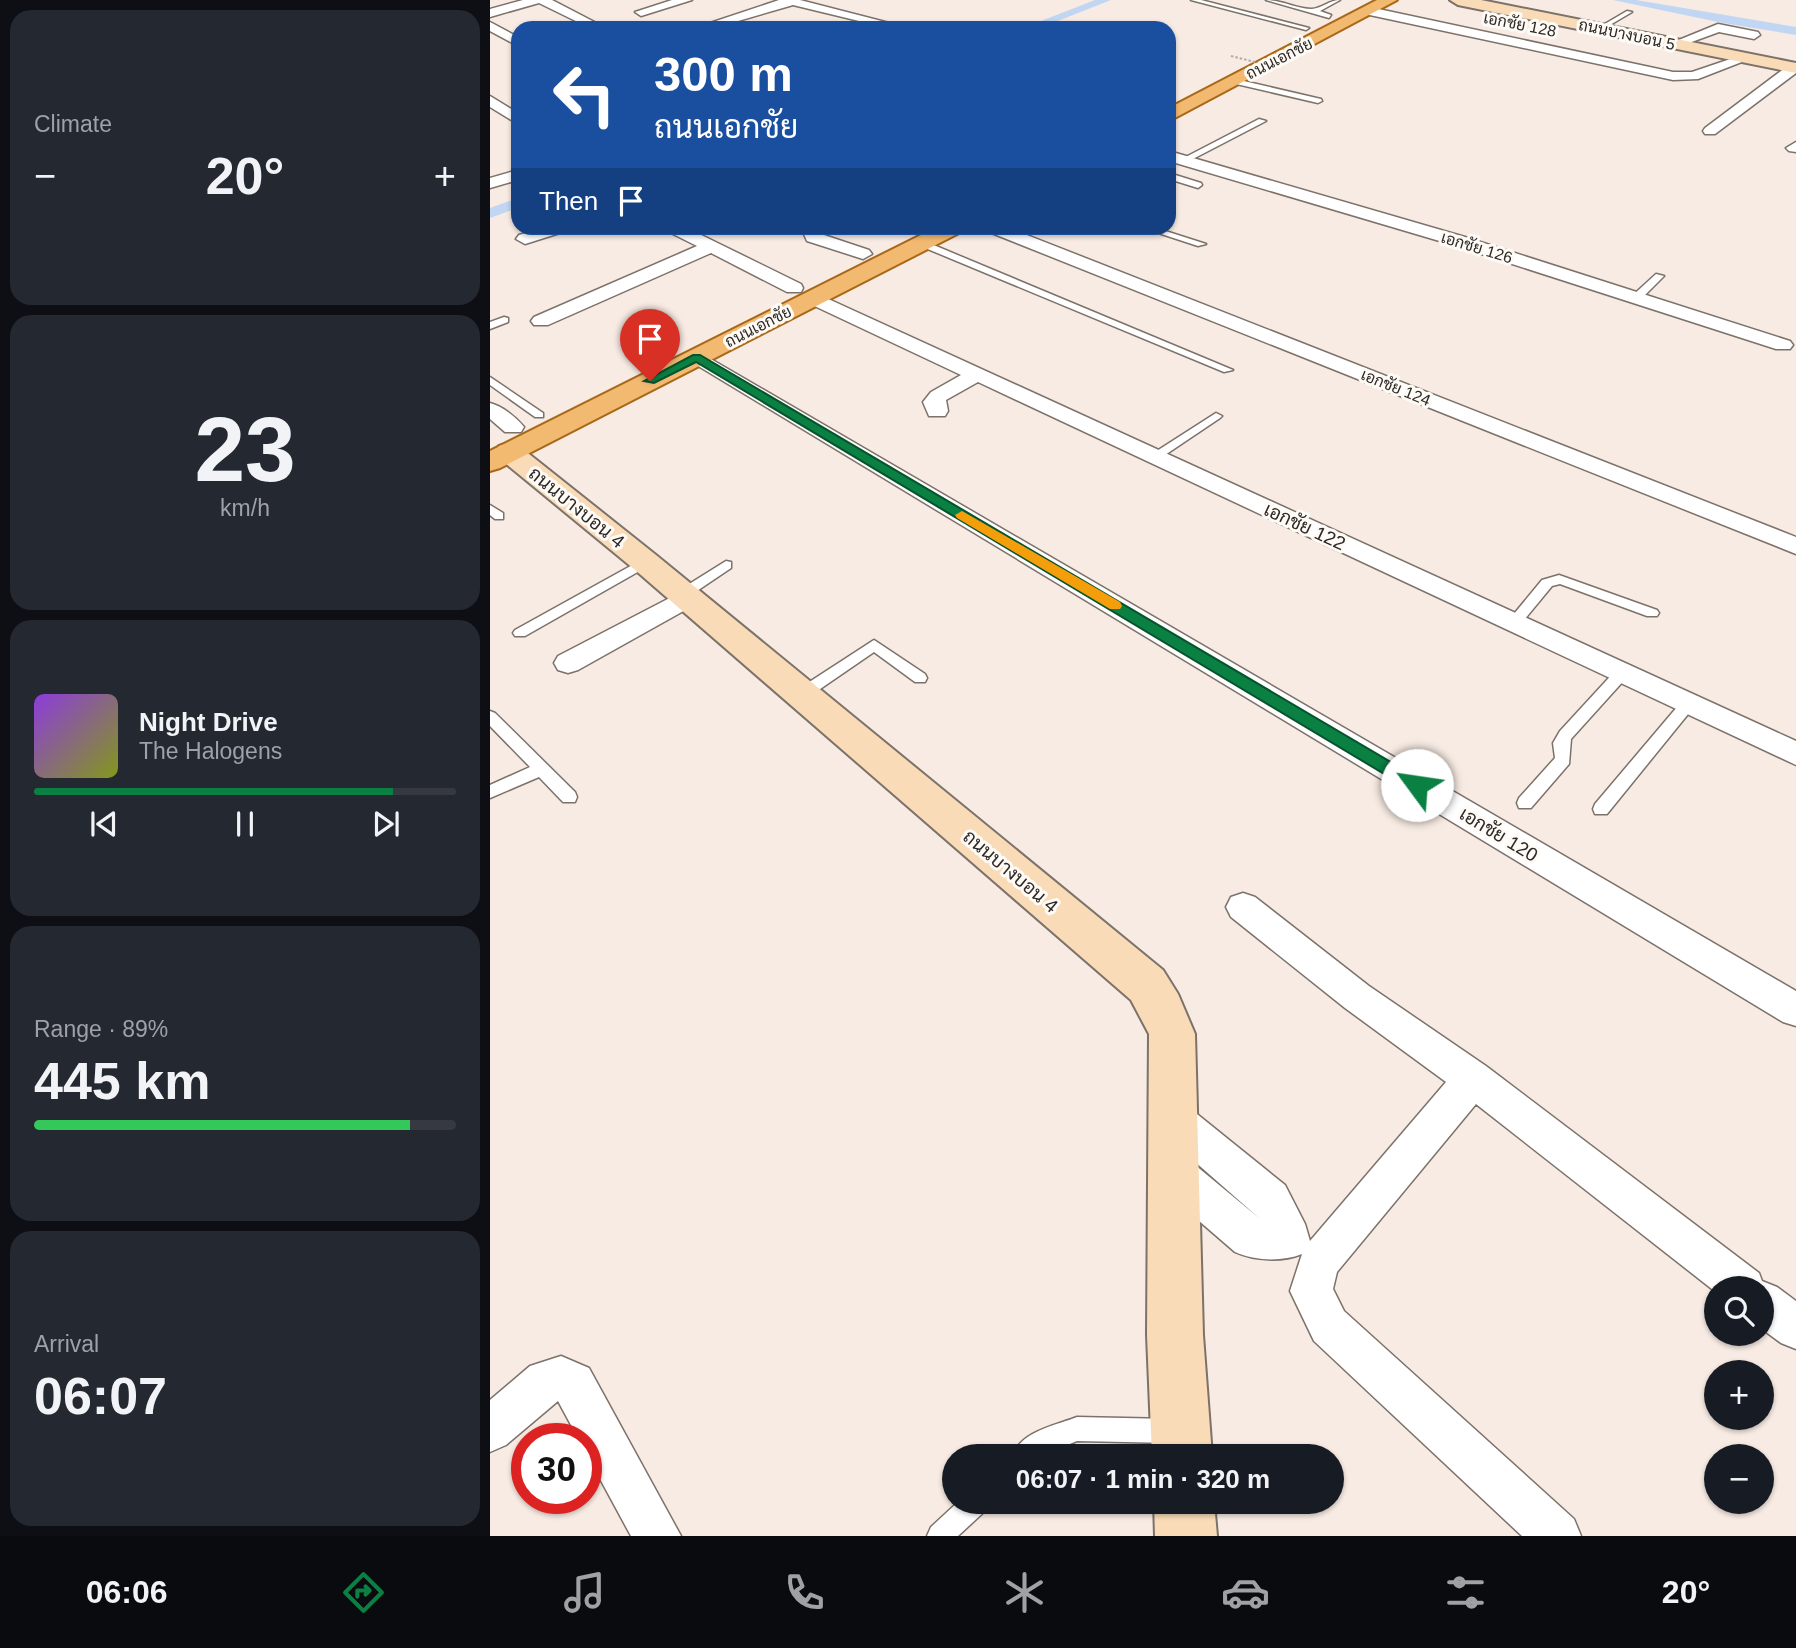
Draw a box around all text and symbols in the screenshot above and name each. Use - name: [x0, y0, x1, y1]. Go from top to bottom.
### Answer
- street label: เอกชัย 128: [1482, 7, 1558, 40]
- street label: ถนนบางบอน 5: [1577, 16, 1677, 53]
- street label: ถนนเอกชัย: [1242, 33, 1315, 82]
- text: 300 m: [654, 47, 793, 101]
- icon: left: [539, 49, 630, 140]
- text: ถนนเอกชัย: [654, 109, 798, 145]
- text: Climate: [34, 111, 112, 137]
- text: 20°: [206, 147, 284, 205]
- text: −: [34, 155, 56, 197]
- text: +: [434, 155, 456, 197]
- icon: arrive: [612, 182, 650, 220]
- text: Then: [539, 186, 598, 216]
- street label: เอกชัย 126: [1439, 227, 1515, 266]
- street label: ถนนเอกชัย: [721, 301, 794, 350]
- pin: [620, 309, 680, 381]
- icon: arrive: [631, 320, 669, 358]
- street label: เอกชัย 124: [1359, 364, 1434, 409]
- text: 23: [194, 399, 296, 500]
- street label: ถนนบางบอน 4: [525, 463, 629, 553]
- text: km/h: [220, 495, 270, 521]
- street label: เอกชัย 122: [1261, 498, 1349, 554]
- text: Night Drive: [139, 707, 278, 737]
- text: The Halogens: [139, 738, 282, 764]
- position arrow: [1380, 748, 1454, 822]
- street label: เอกชัย 120: [1456, 803, 1542, 866]
- icon: previous: [85, 805, 123, 843]
- icon: pause: [226, 805, 264, 843]
- icon: next: [367, 805, 405, 843]
- street label: ถนนบางบอน 4: [959, 826, 1062, 917]
- text: Range · 89%: [34, 1016, 168, 1042]
- text: 445 km: [34, 1052, 210, 1110]
- map controls: [1704, 1276, 1774, 1514]
- button: search: [1704, 1276, 1774, 1346]
- text: Arrival: [34, 1331, 99, 1357]
- button: +: [1704, 1360, 1774, 1430]
- text: 06:07: [34, 1367, 167, 1425]
- speed limit sign: 30: [511, 1423, 602, 1514]
- button: −: [1704, 1444, 1774, 1514]
- text: 06:07 · 1 min · 320 m: [1016, 1464, 1270, 1494]
- icon: directions: [339, 1568, 388, 1617]
- icon: music: [560, 1568, 609, 1617]
- icon: phone: [780, 1568, 829, 1617]
- icon: climate: [1000, 1568, 1049, 1617]
- icon: car: [1221, 1568, 1270, 1617]
- icon: filters: [1441, 1568, 1490, 1617]
- text: 06:06: [86, 1574, 168, 1610]
- text: 20°: [1662, 1574, 1710, 1610]

